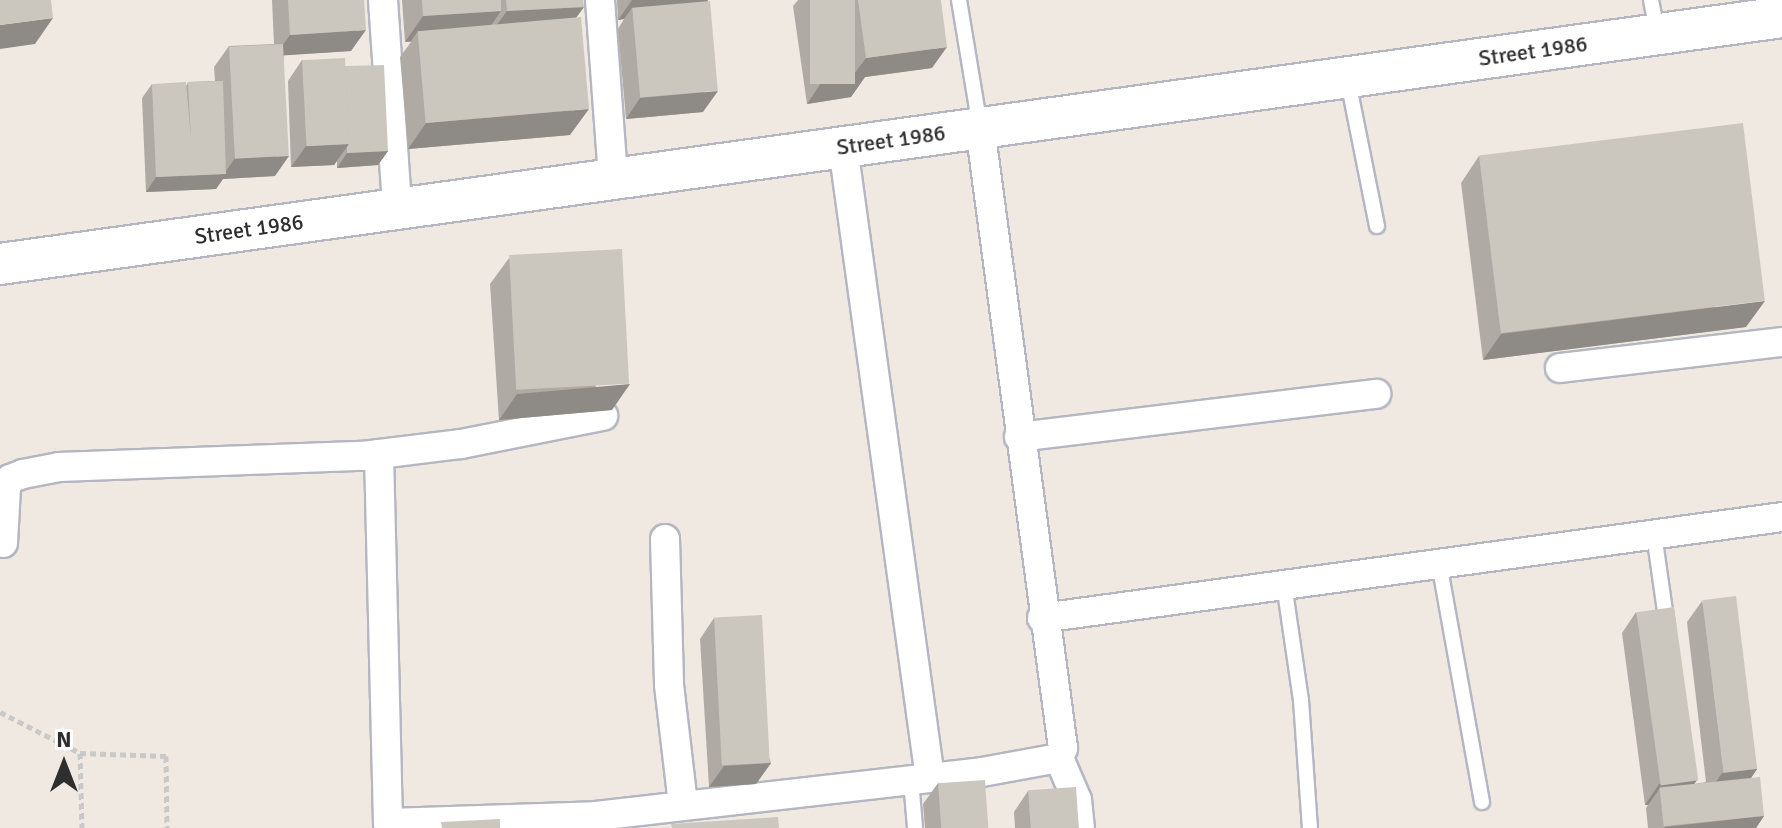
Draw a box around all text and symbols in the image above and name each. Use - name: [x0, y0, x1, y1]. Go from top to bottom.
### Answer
- street label: Street 1986: [1477, 30, 1589, 72]
- street label: Street 1986: [835, 119, 947, 161]
- street label: Street 1986: [193, 208, 305, 250]
- north arrow: [24, 724, 104, 804]
- text: N: [56, 726, 72, 753]

